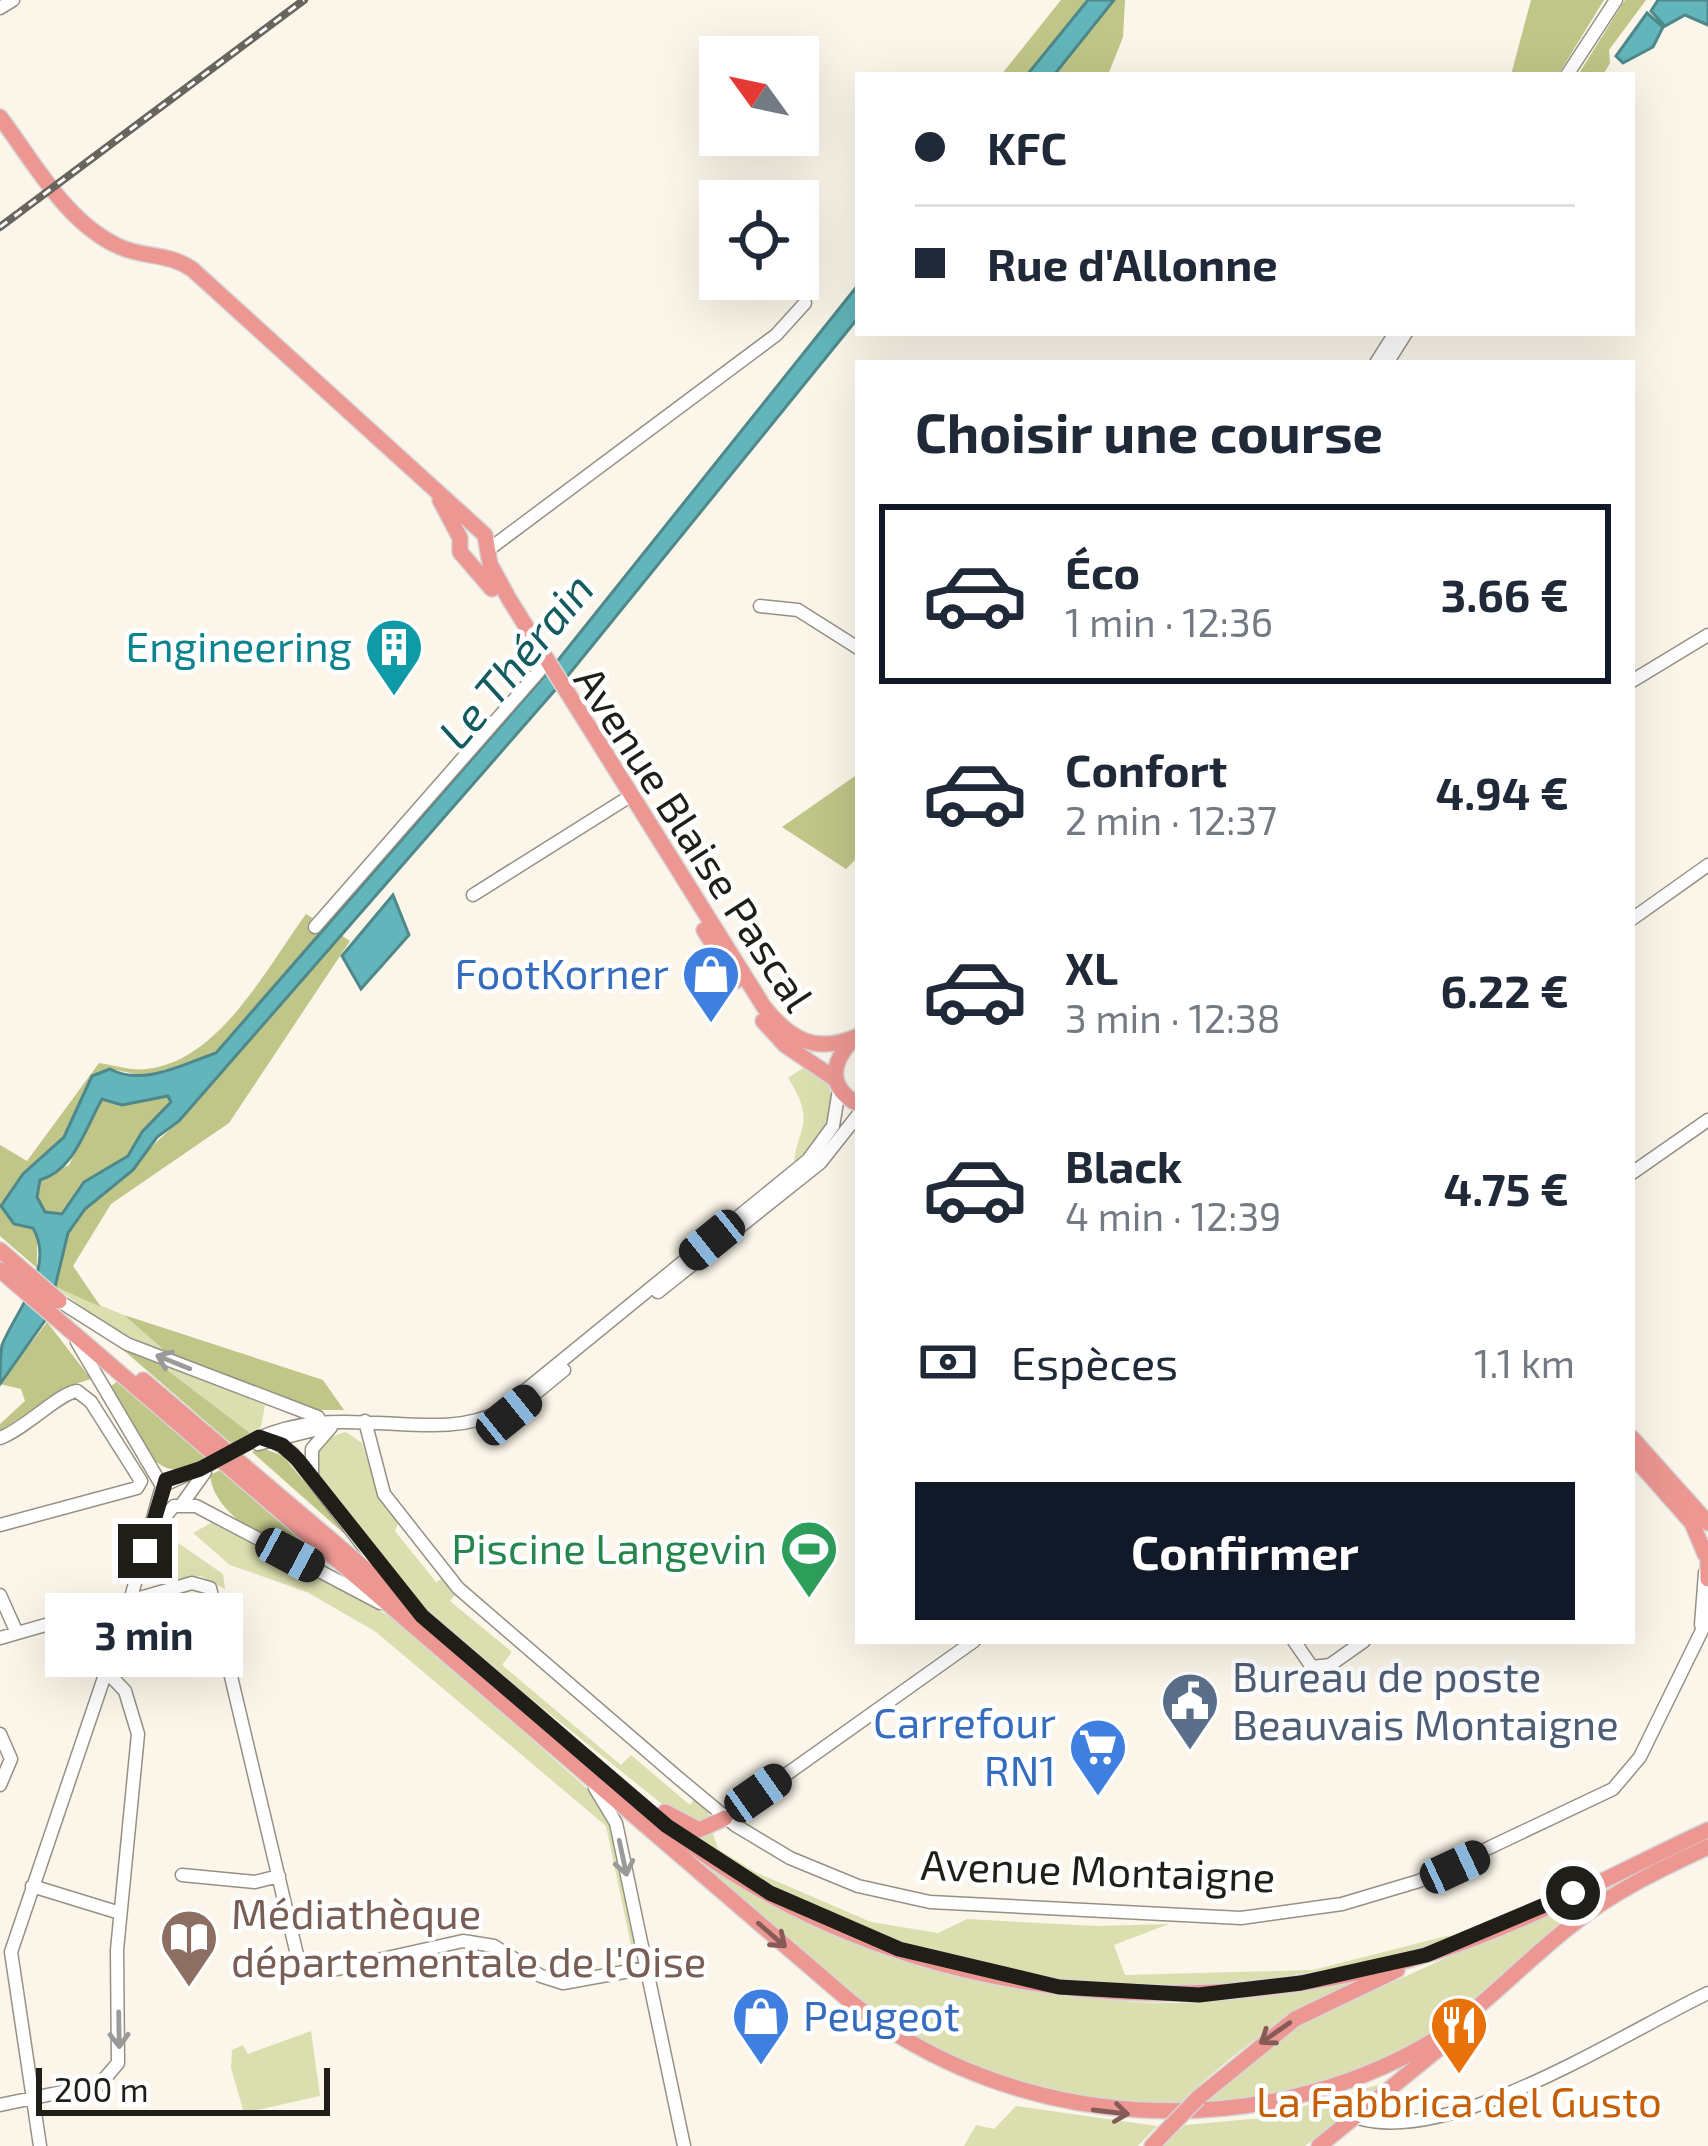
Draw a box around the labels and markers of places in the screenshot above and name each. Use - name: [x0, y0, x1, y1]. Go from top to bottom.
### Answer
- building icon: Engineering: [363, 616, 425, 698]
- place label: Engineering: [126, 620, 352, 670]
- shop icon: FootKorner: [680, 943, 742, 1025]
- place label: FootKorner: [455, 947, 669, 997]
- sports icon: Piscine Langevin: [778, 1518, 840, 1600]
- place label: Piscine Langevin: [451, 1522, 767, 1572]
- place label: Bureau de poste Beauvais Montaigne: [1232, 1650, 1619, 1748]
- public building icon: Bureau de poste Beauvais Montaigne: [1159, 1670, 1221, 1752]
- place label: Carrefour RN1: [873, 1696, 1056, 1794]
- supermarket icon: Carrefour RN1: [1067, 1716, 1129, 1798]
- place label: Médiathèque départementale de l'Oise: [231, 1887, 706, 1985]
- library icon: Médiathèque départementale de l'Oise: [158, 1907, 220, 1989]
- shop icon: Peugeot: [730, 1985, 792, 2067]
- place label: Peugeot: [803, 1989, 960, 2039]
- restaurant icon: La Fabbrica del Gusto: [1428, 1994, 1490, 2076]
- place label: La Fabbrica del Gusto: [1256, 2075, 1662, 2125]

